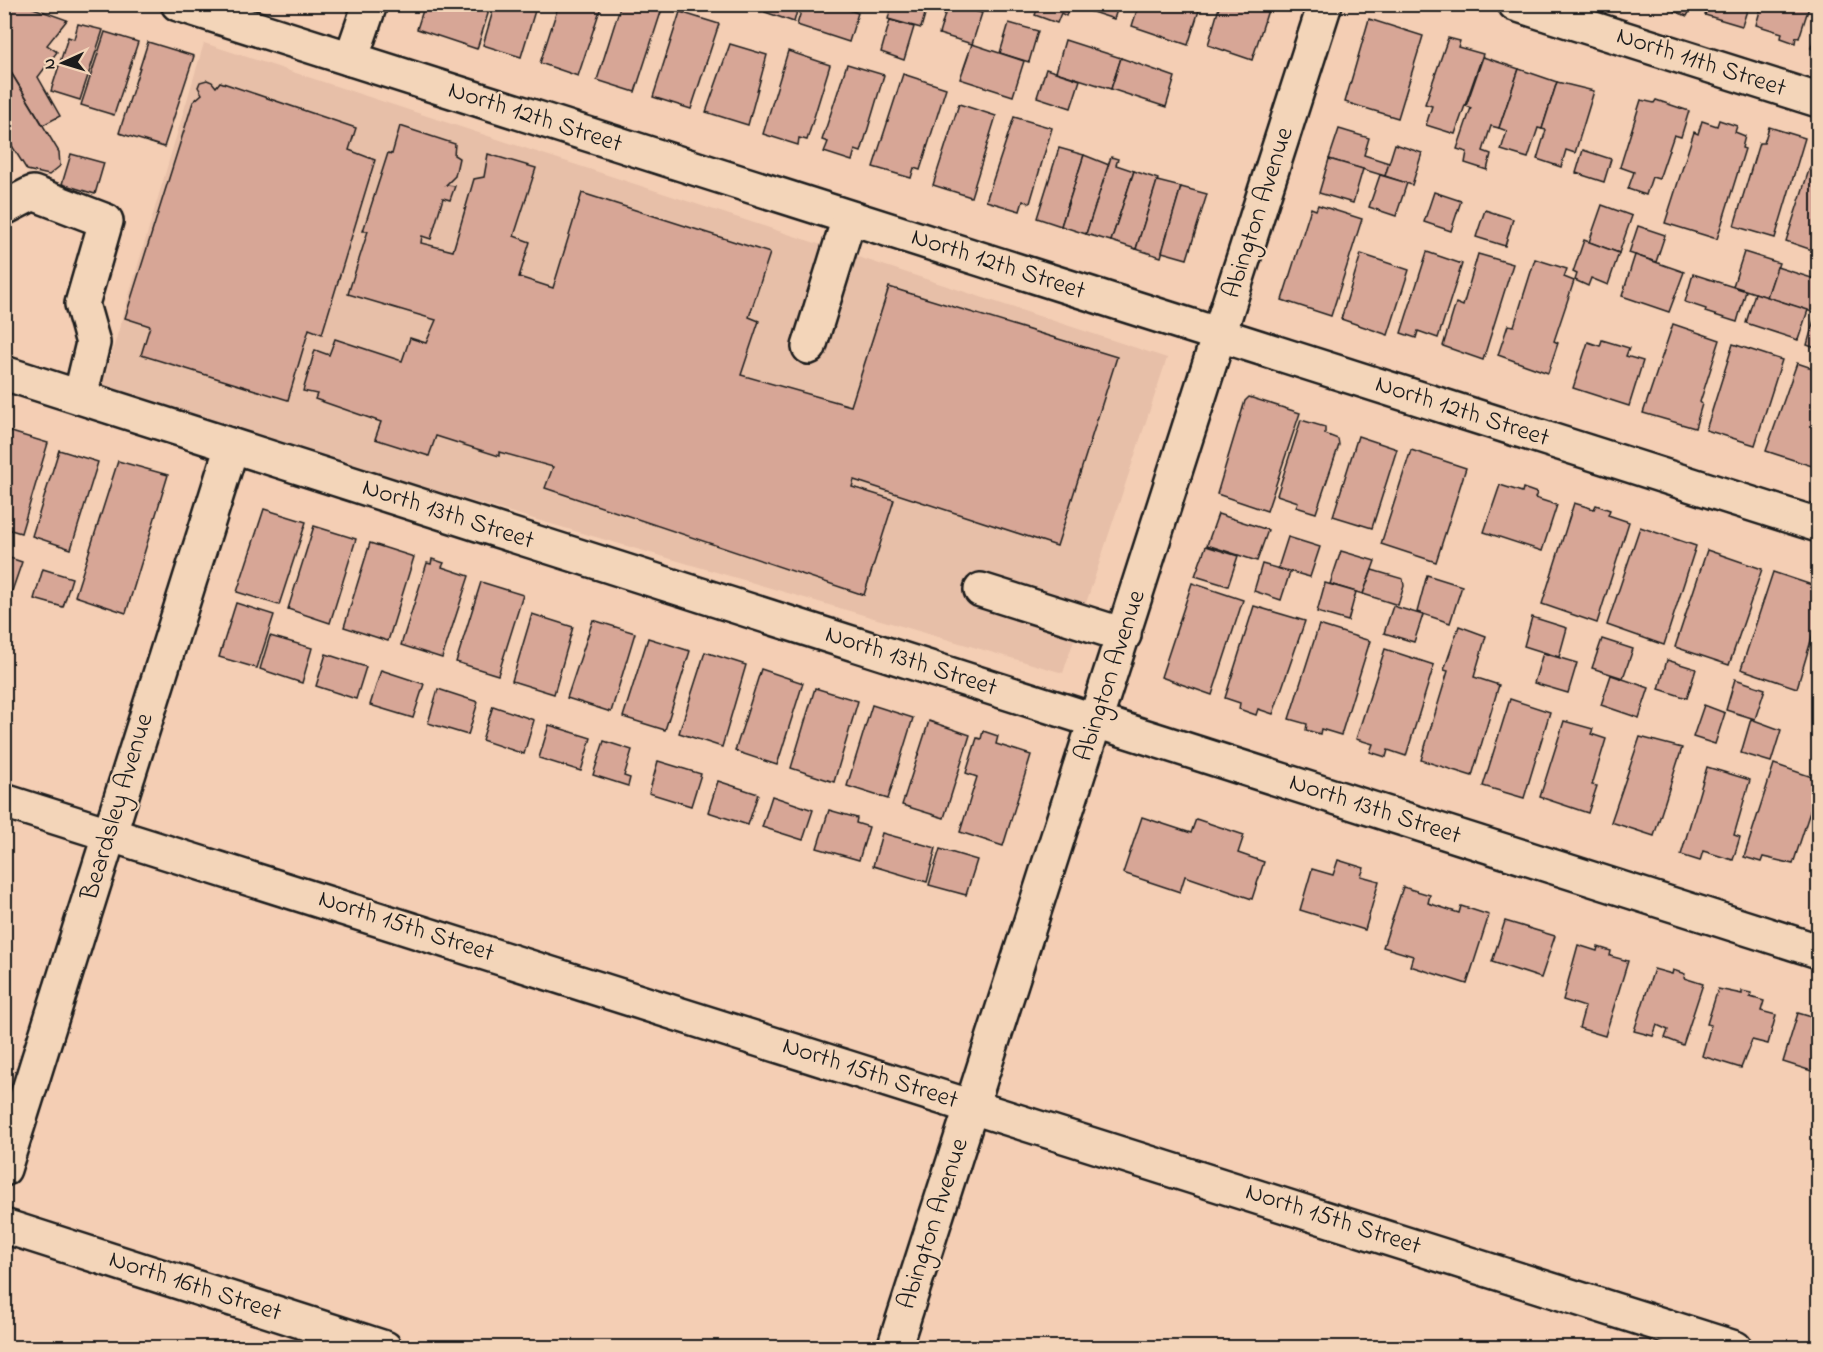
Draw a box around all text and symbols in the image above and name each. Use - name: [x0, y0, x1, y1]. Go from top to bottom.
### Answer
- street label: North 11th Street: [1611, 18, 1791, 108]
- north arrow: [33, 33, 93, 93]
- text: N: [38, 57, 62, 70]
- street label: North 12th Street: [443, 72, 627, 164]
- street label: Abington Avenue: [1213, 122, 1305, 304]
- street label: North 12th Street: [906, 219, 1090, 311]
- street label: North 12th Street: [1370, 366, 1554, 458]
- street label: North 13th Street: [357, 469, 539, 561]
- street label: Abington Avenue: [1065, 585, 1157, 767]
- street label: North 13th Street: [820, 616, 1002, 708]
- street label: Beardsley Avenue: [71, 708, 165, 906]
- street label: North 13th Street: [1284, 764, 1466, 856]
- street label: North 15th Street: [313, 881, 499, 973]
- street label: North 15th Street: [777, 1028, 963, 1120]
- street label: Abington Avenue: [888, 1133, 980, 1315]
- street label: North 15th Street: [1240, 1174, 1426, 1266]
- street label: North 16th Street: [104, 1241, 286, 1333]

